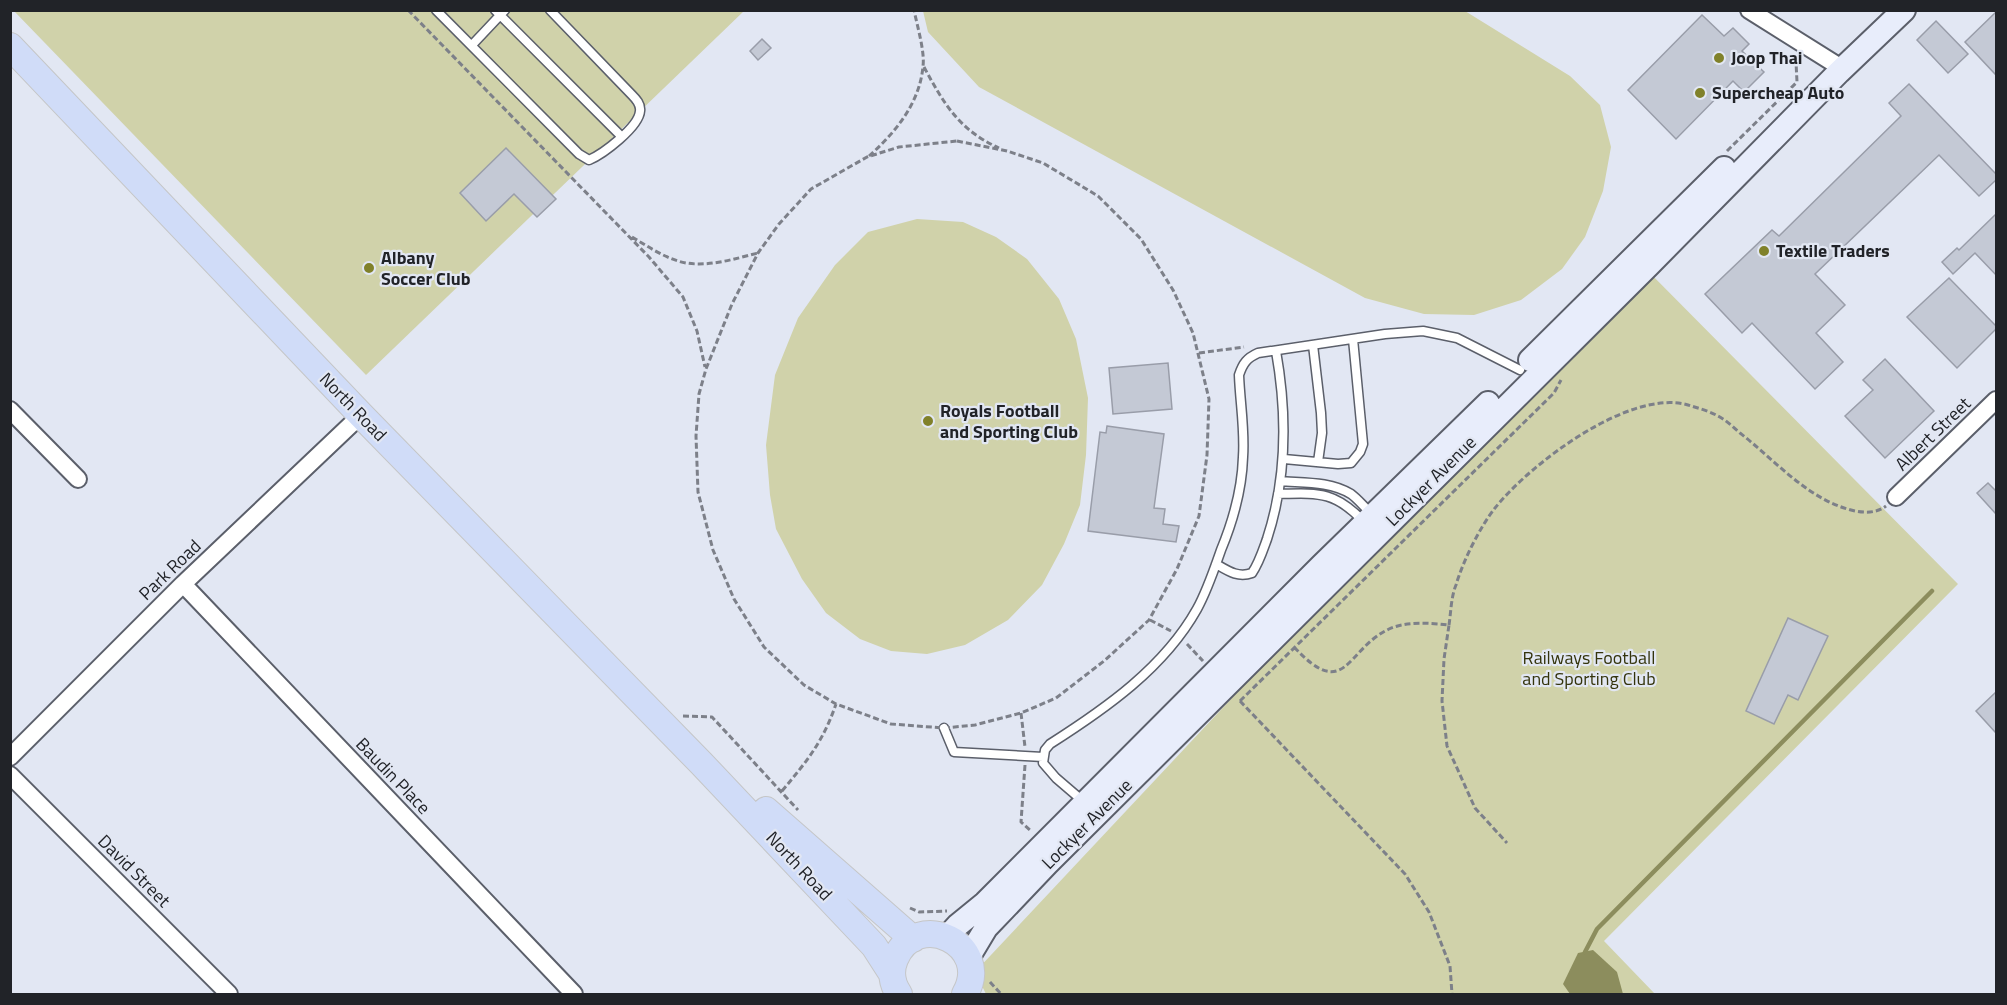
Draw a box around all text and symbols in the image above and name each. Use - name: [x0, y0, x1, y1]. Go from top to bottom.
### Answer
- place label: Joop Thai: [1731, 44, 1803, 71]
- marker: Joop Thai: [1712, 51, 1726, 65]
- place label: Supercheap Auto: [1712, 79, 1844, 106]
- marker: Supercheap Auto: [1693, 86, 1707, 100]
- place label: Textile Traders: [1776, 237, 1890, 264]
- place label: Albany Soccer Club: [381, 244, 471, 292]
- marker: Textile Traders: [1757, 244, 1771, 258]
- marker: Albany Soccer Club: [362, 261, 376, 275]
- street label: North Road: [314, 366, 393, 447]
- street label: Albert Street: [1889, 390, 1977, 477]
- place label: Royals Football and Sporting Club: [940, 397, 1078, 445]
- marker: Royals Football and Sporting Club: [921, 414, 935, 428]
- street label: Lockyer Avenue: [1379, 429, 1482, 532]
- street label: Park Road: [132, 533, 207, 606]
- park label: Railways Football and Sporting Club: [1522, 644, 1656, 692]
- street label: Baudin Place: [350, 731, 437, 820]
- street label: Lockyer Avenue: [1035, 772, 1138, 875]
- street label: North Road: [760, 825, 839, 907]
- street label: David Street: [92, 828, 177, 914]

